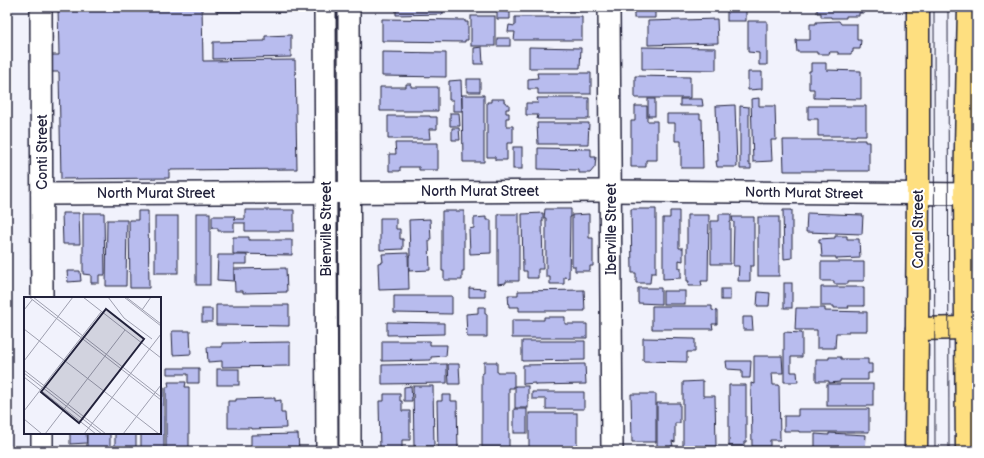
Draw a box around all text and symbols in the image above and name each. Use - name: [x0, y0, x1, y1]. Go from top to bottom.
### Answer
- street label: Conti Street: [34, 114, 51, 190]
- street label: Bienville Street: [318, 181, 335, 277]
- street label: Iberville Street: [603, 182, 620, 275]
- street label: North Murat Street: [421, 183, 540, 200]
- street label: North Murat Street: [745, 183, 864, 203]
- street label: North Murat Street: [97, 185, 216, 202]
- street label: Canal Street: [910, 189, 927, 268]
- inset map: [24, 297, 161, 434]

